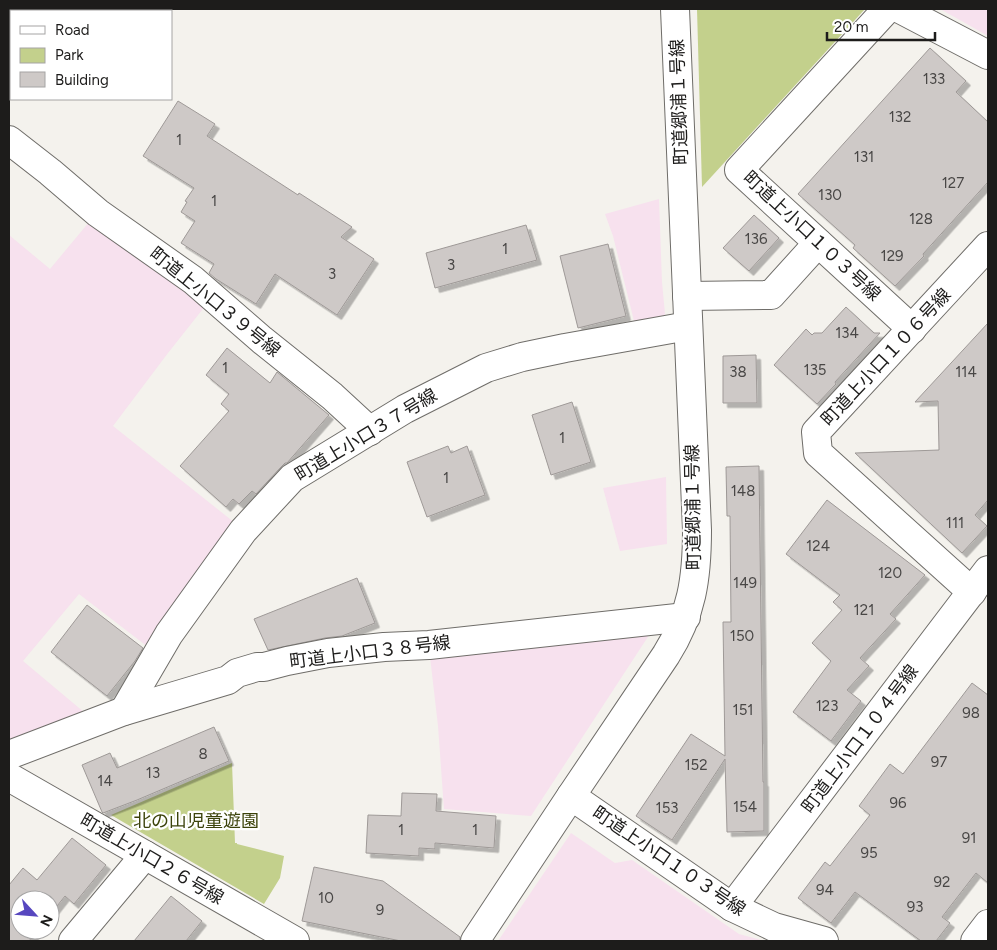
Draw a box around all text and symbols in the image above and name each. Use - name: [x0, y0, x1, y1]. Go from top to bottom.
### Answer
- legend: [10, 10, 172, 100]
- scale bar: [827, 10, 934, 42]
- text: 20 m: [834, 18, 868, 36]
- text: Road: [55, 21, 90, 39]
- street label: 町道郷浦１号線: [666, 39, 692, 165]
- text: Park: [55, 46, 84, 64]
- house number: 133: [923, 70, 945, 88]
- text: Building: [55, 71, 109, 89]
- house number: 132: [889, 108, 911, 126]
- house number: 1: [176, 131, 182, 149]
- house number: 131: [854, 148, 874, 166]
- street label: 町道上小口１０３号線: [739, 167, 885, 305]
- house number: 127: [942, 174, 964, 192]
- house number: 130: [818, 186, 842, 204]
- house number: 1: [211, 192, 217, 210]
- house number: 128: [909, 210, 933, 228]
- house number: 136: [745, 230, 768, 248]
- house number: 1: [502, 240, 508, 258]
- street label: 町道上小口３９号線: [145, 242, 285, 362]
- house number: 129: [880, 247, 904, 265]
- house number: 3: [447, 256, 455, 274]
- house number: 3: [328, 265, 336, 283]
- street label: 町道上小口１０６号線: [817, 284, 955, 430]
- house number: 134: [835, 324, 859, 342]
- house number: 1: [222, 359, 228, 377]
- house number: 135: [804, 361, 826, 379]
- house number: 38: [729, 363, 747, 381]
- house number: 114: [955, 363, 977, 381]
- street label: 町道上小口３７号線: [291, 384, 441, 486]
- house number: 1: [559, 429, 565, 447]
- street label: 町道郷浦１号線: [681, 444, 705, 570]
- house number: 1: [443, 469, 449, 487]
- house number: 148: [731, 482, 755, 500]
- house number: 111: [946, 514, 964, 532]
- house number: 124: [806, 537, 830, 555]
- house number: 120: [878, 564, 902, 582]
- house number: 149: [733, 574, 757, 592]
- house number: 121: [854, 601, 874, 619]
- house number: 150: [730, 627, 754, 645]
- street label: 町道上小口３８号線: [288, 631, 452, 673]
- street label: 町道上小口１０４号線: [797, 661, 923, 817]
- house number: 123: [816, 697, 838, 715]
- house number: 151: [732, 701, 754, 719]
- house number: 98: [962, 704, 980, 722]
- house number: 8: [198, 745, 208, 763]
- house number: 97: [931, 753, 947, 771]
- house number: 152: [684, 756, 708, 774]
- house number: 13: [146, 764, 160, 782]
- house number: 14: [97, 772, 113, 790]
- house number: 96: [890, 794, 907, 812]
- house number: 154: [733, 798, 757, 816]
- house number: 153: [656, 799, 678, 817]
- street label: 町道上小口１０３号線: [588, 802, 750, 920]
- street label: 町道上小口２６号線: [76, 809, 228, 909]
- park label: 北の山児童遊園: [133, 810, 259, 832]
- house number: 1: [398, 821, 404, 839]
- house number: 1: [472, 821, 478, 839]
- house number: 91: [962, 829, 976, 847]
- house number: 95: [860, 844, 878, 862]
- house number: 92: [934, 873, 950, 891]
- house number: 94: [816, 881, 834, 899]
- house number: 10: [318, 889, 334, 907]
- north arrow: [10, 890, 60, 940]
- house number: 93: [907, 898, 923, 916]
- house number: 9: [376, 901, 384, 919]
- text: N: [36, 912, 56, 929]

